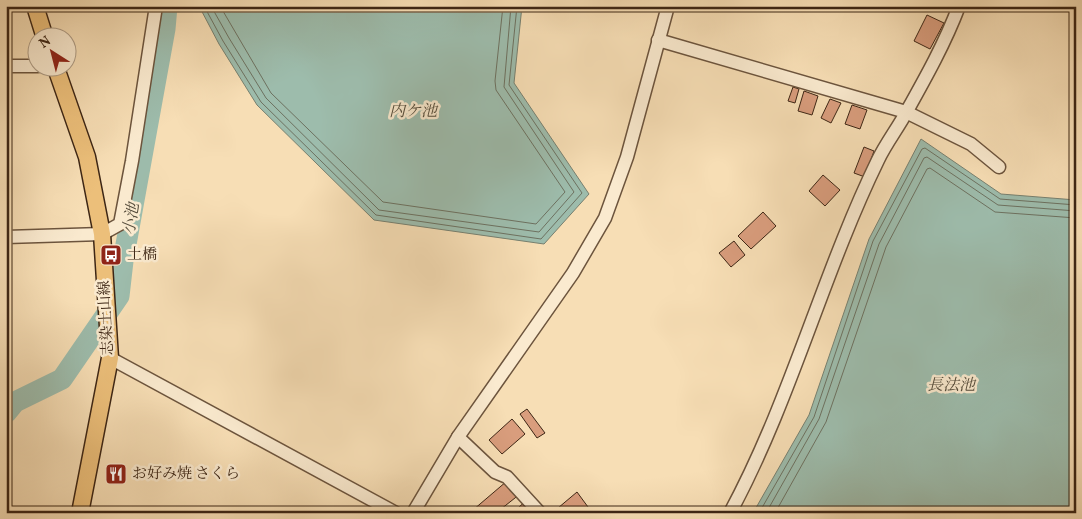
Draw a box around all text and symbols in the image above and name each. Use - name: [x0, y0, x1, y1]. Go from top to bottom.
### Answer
- north arrow: [28, 28, 78, 78]
- text: N: [36, 32, 55, 53]
- water label: 内ケ池: [389, 101, 439, 123]
- water label: 小池: [119, 200, 146, 237]
- bus stop icon: 土橋: [99, 243, 123, 267]
- place label: 土橋: [127, 245, 157, 266]
- street label: 志染土山線: [95, 280, 119, 356]
- water label: 長法池: [927, 375, 977, 397]
- restaurant icon: お好み焼 さくら: [104, 462, 128, 486]
- place label: お好み焼 さくら: [132, 464, 240, 485]

